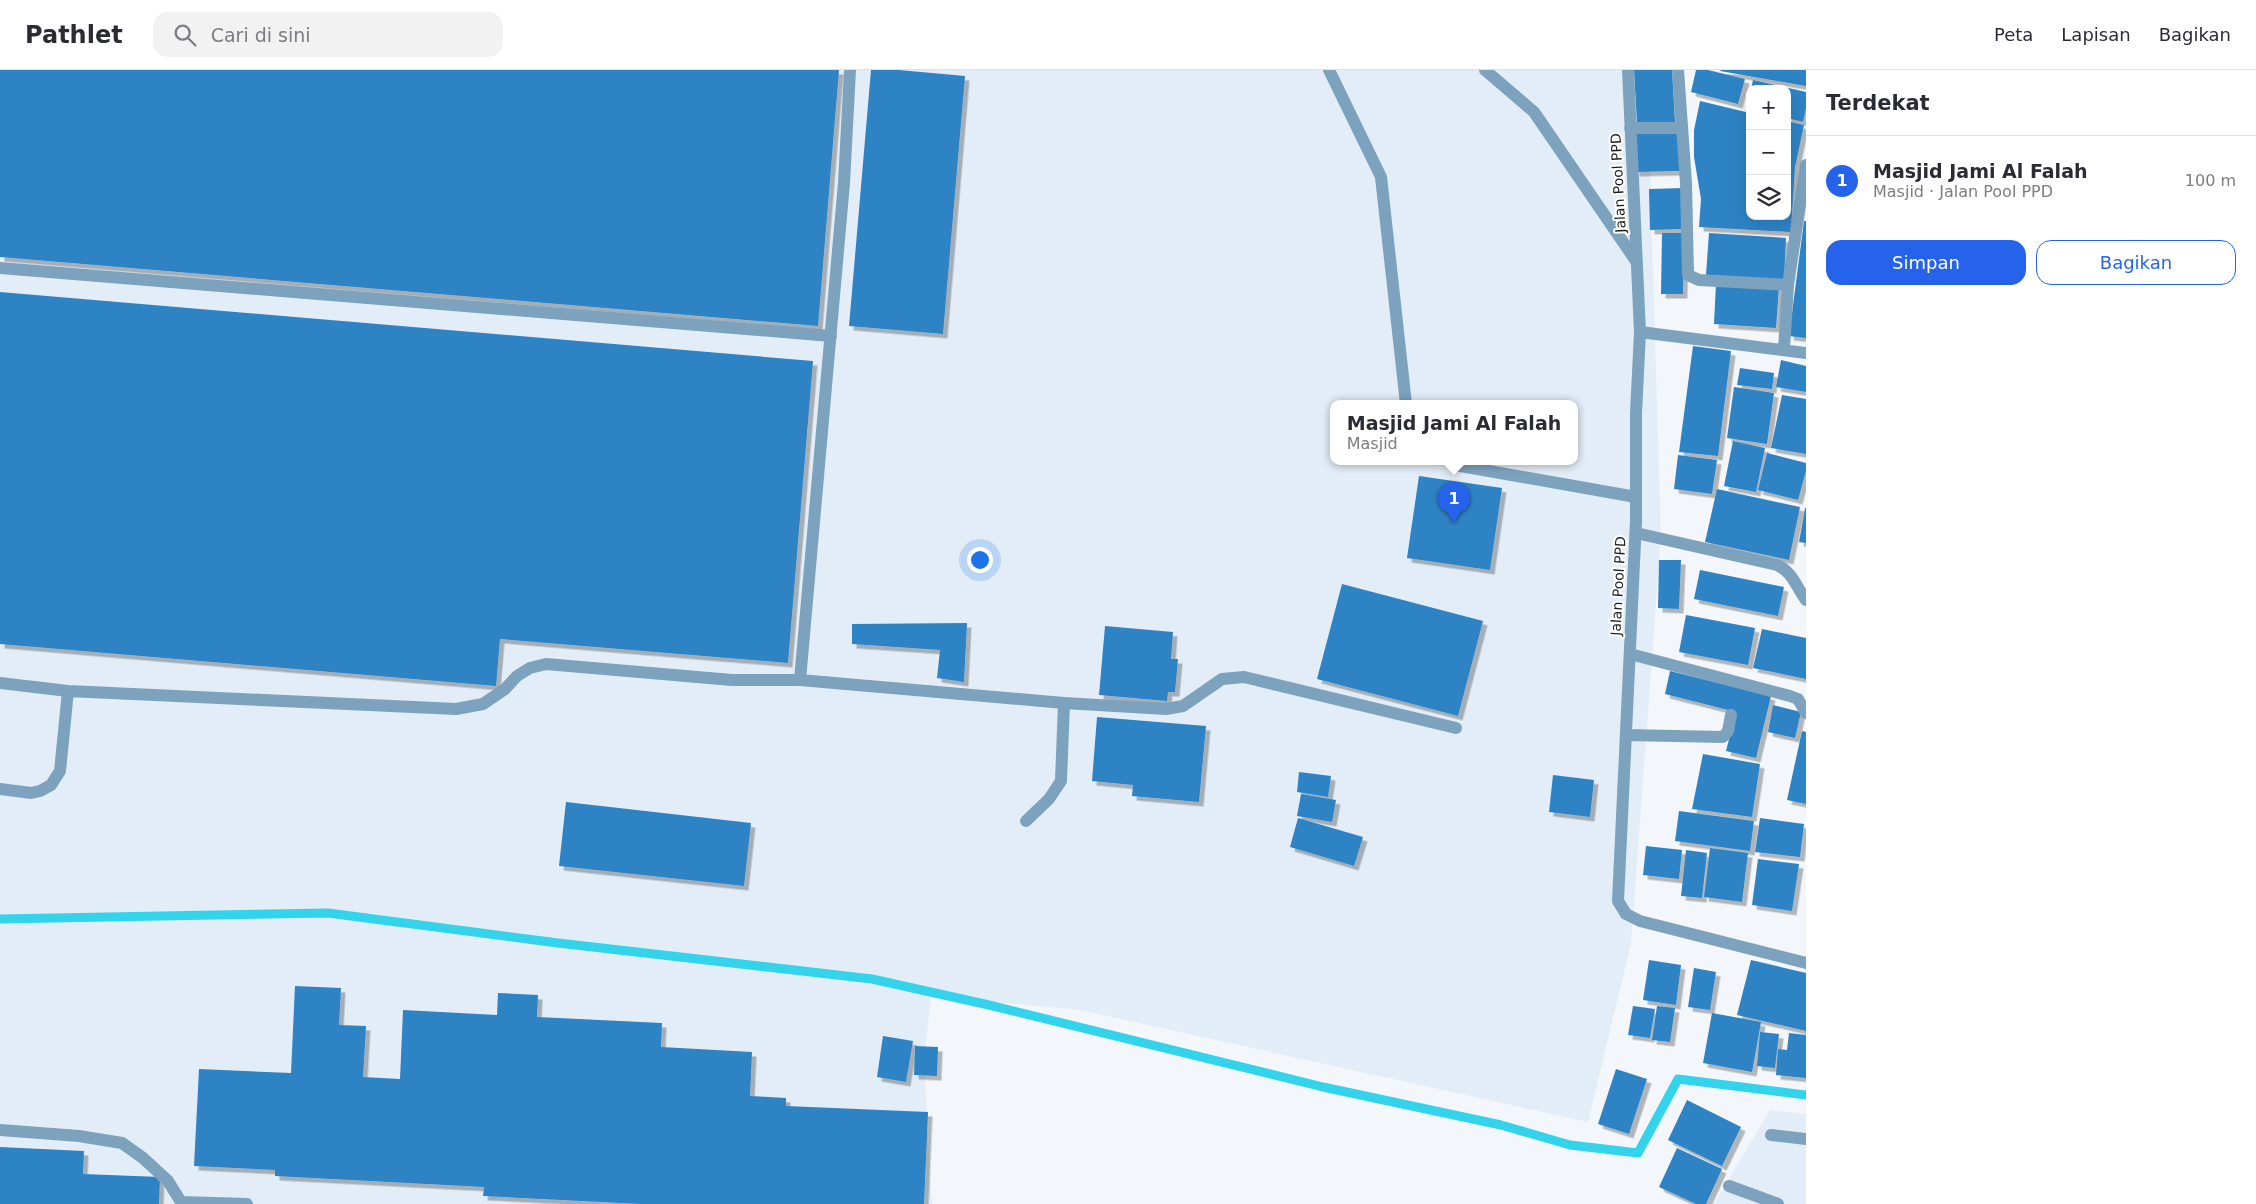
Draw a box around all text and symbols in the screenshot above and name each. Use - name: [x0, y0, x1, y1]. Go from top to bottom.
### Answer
- search box: [153, 12, 503, 57]
- text: Pathlet: [25, 21, 123, 49]
- icon: search: [171, 21, 199, 49]
- text: Cari di sini: [211, 24, 311, 46]
- text: Peta: [1994, 24, 2033, 45]
- text: Lapisan: [2061, 24, 2131, 45]
- text: Bagikan: [2159, 24, 2231, 45]
- map controls: [1746, 85, 1791, 220]
- button: +: [1746, 85, 1791, 130]
- text: Terdekat: [1826, 91, 1930, 115]
- button: −: [1746, 130, 1791, 175]
- street label: Jalan Pool PPD: [1607, 133, 1629, 234]
- text: Masjid Jami Al Falah: [1873, 160, 2087, 182]
- text: 1: [1836, 171, 1848, 190]
- text: 100 m: [2185, 171, 2236, 190]
- button: layers: [1746, 175, 1791, 220]
- text: Masjid · Jalan Pool PPD: [1873, 182, 2053, 201]
- button: Simpan: [1826, 240, 2026, 285]
- button: Bagikan: [2036, 240, 2236, 285]
- popup: [1330, 400, 1578, 465]
- text: Masjid Jami Al Falah: [1347, 412, 1561, 434]
- text: Masjid: [1347, 434, 1398, 453]
- pin: 1: [1438, 482, 1470, 523]
- street label: Jalan Pool PPD: [1607, 536, 1629, 637]
- your location: [967, 547, 993, 573]

